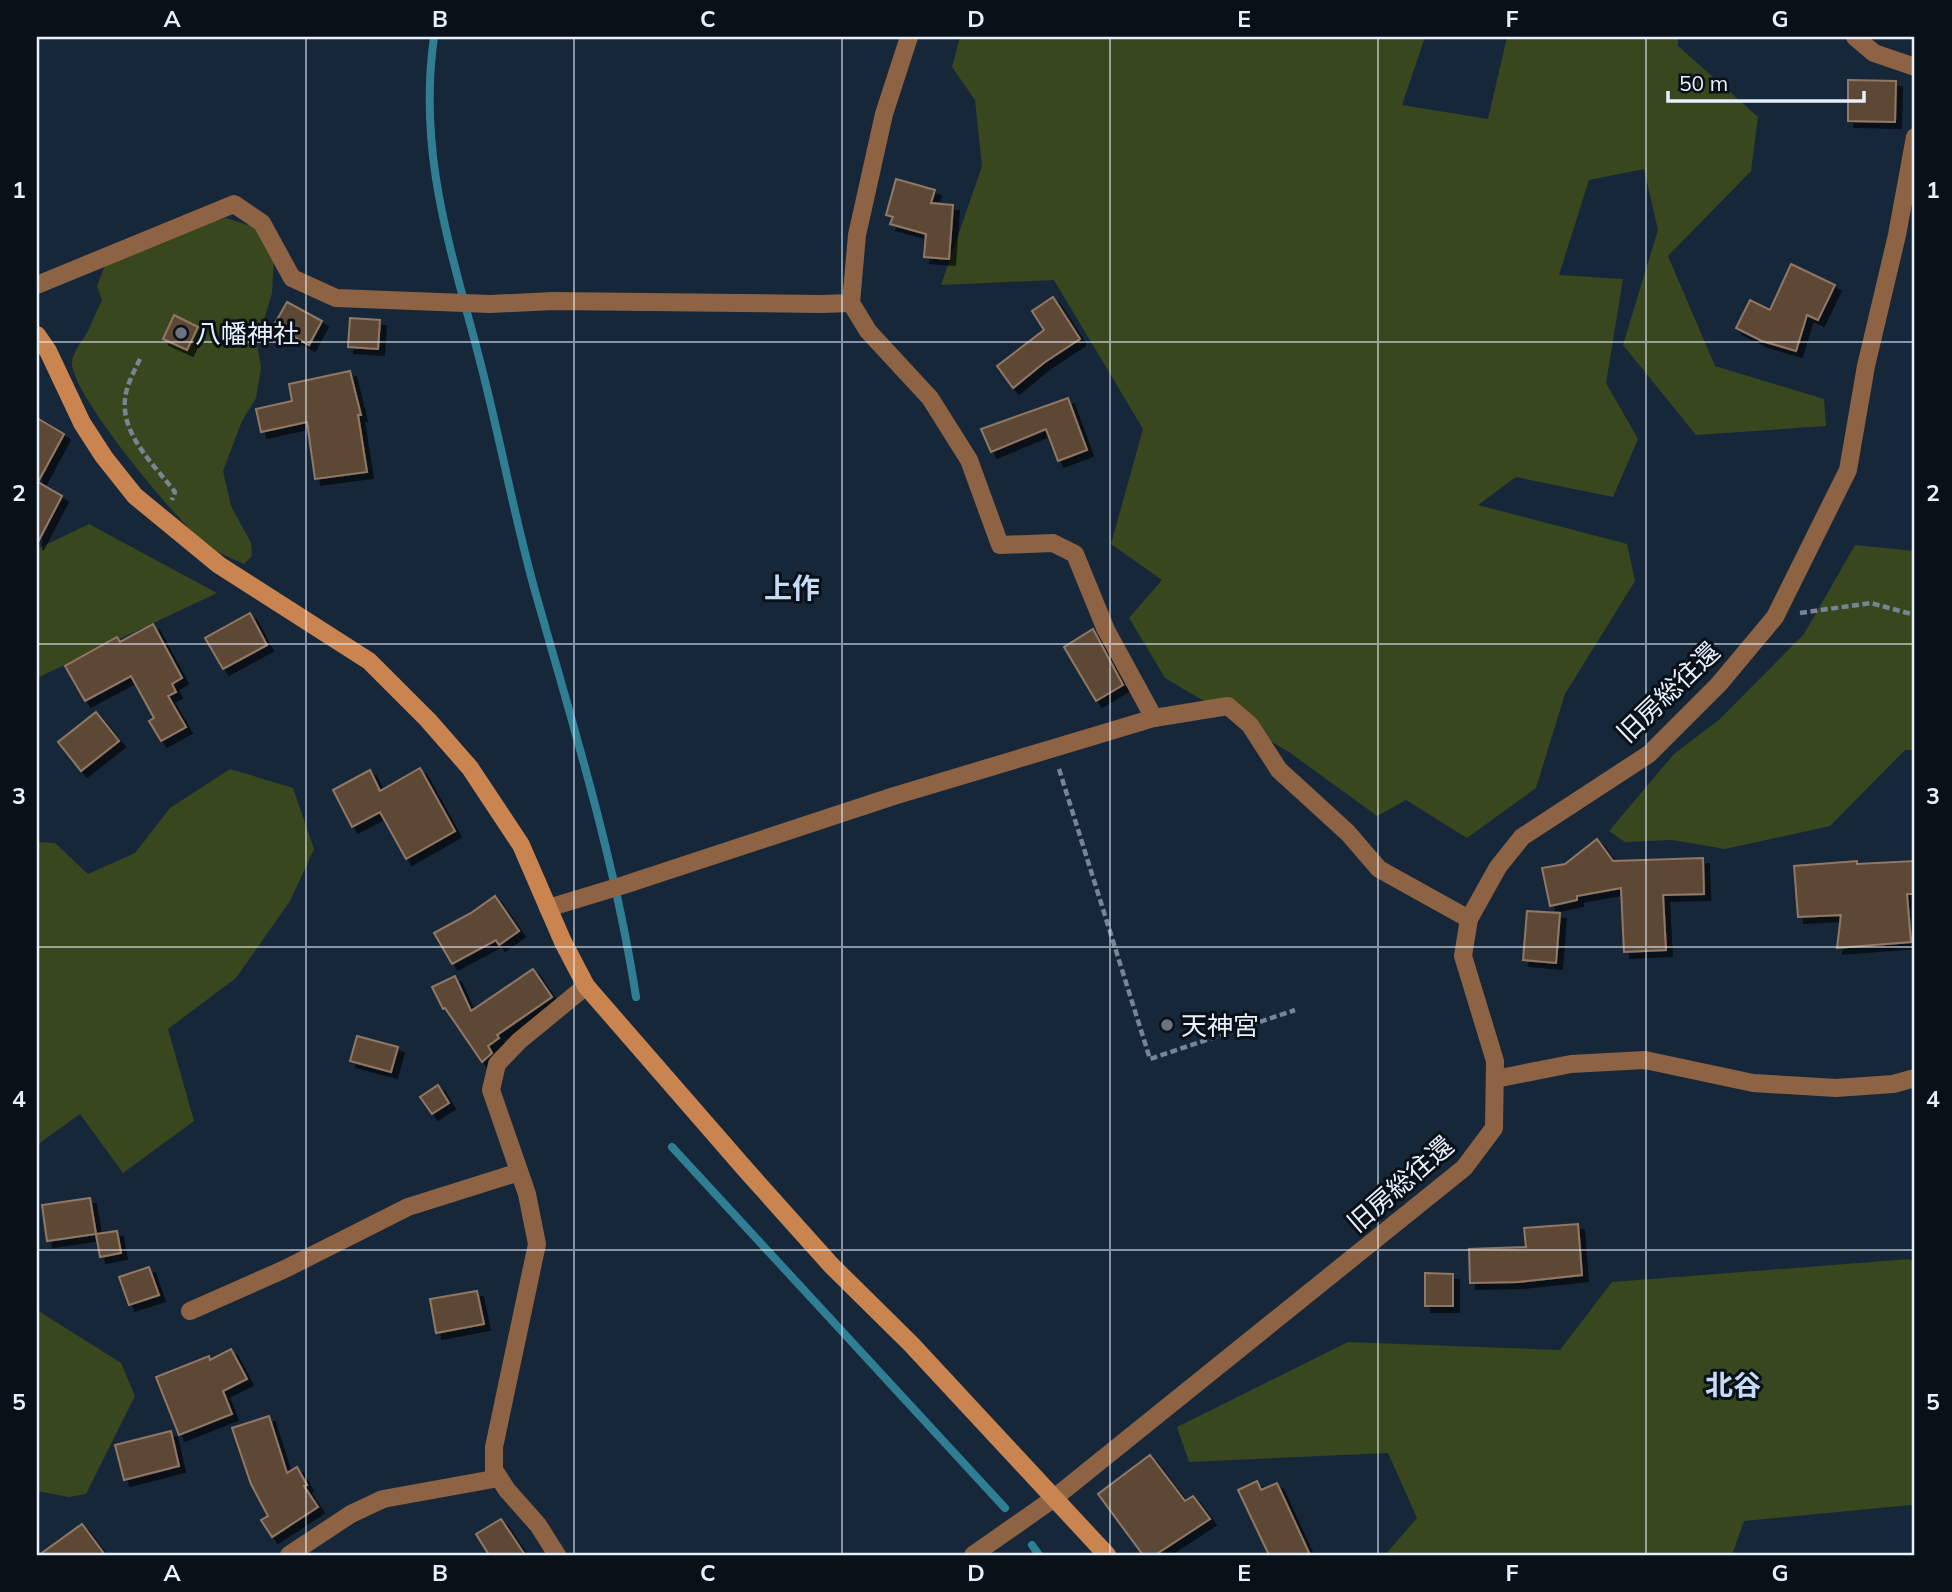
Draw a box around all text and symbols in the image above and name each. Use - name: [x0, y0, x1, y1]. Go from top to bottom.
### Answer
- text: A: [163, 4, 181, 33]
- text: B: [432, 4, 448, 33]
- text: C: [700, 4, 716, 33]
- text: D: [967, 4, 985, 33]
- text: E: [1237, 4, 1251, 33]
- text: F: [1505, 4, 1519, 33]
- text: G: [1771, 4, 1789, 33]
- scale bar: [1668, 60, 1864, 104]
- text: 50 m: [1679, 70, 1728, 96]
- text: 1: [12, 175, 26, 204]
- text: 1: [1926, 175, 1940, 204]
- place label: 八幡神社: [195, 317, 299, 350]
- marker: 八幡神社: [173, 325, 189, 341]
- text: 2: [12, 478, 26, 507]
- text: 2: [1926, 478, 1940, 507]
- district label: 上作: [764, 570, 820, 605]
- street label: 旧房総往還: [1610, 635, 1726, 749]
- text: 3: [12, 781, 26, 810]
- text: 3: [1926, 781, 1940, 810]
- place label: 天神宮: [1181, 1009, 1259, 1042]
- marker: 天神宮: [1159, 1017, 1175, 1033]
- text: 4: [12, 1084, 26, 1113]
- text: 4: [1926, 1084, 1940, 1113]
- street label: 旧房総往還: [1340, 1129, 1460, 1239]
- district label: 北谷: [1705, 1367, 1761, 1402]
- text: 5: [12, 1387, 26, 1416]
- text: 5: [1926, 1387, 1940, 1416]
- text: A: [163, 1558, 181, 1587]
- text: B: [432, 1558, 448, 1587]
- text: C: [700, 1558, 716, 1587]
- text: D: [967, 1558, 985, 1587]
- text: E: [1237, 1558, 1251, 1587]
- text: F: [1505, 1558, 1519, 1587]
- text: G: [1771, 1558, 1789, 1587]

